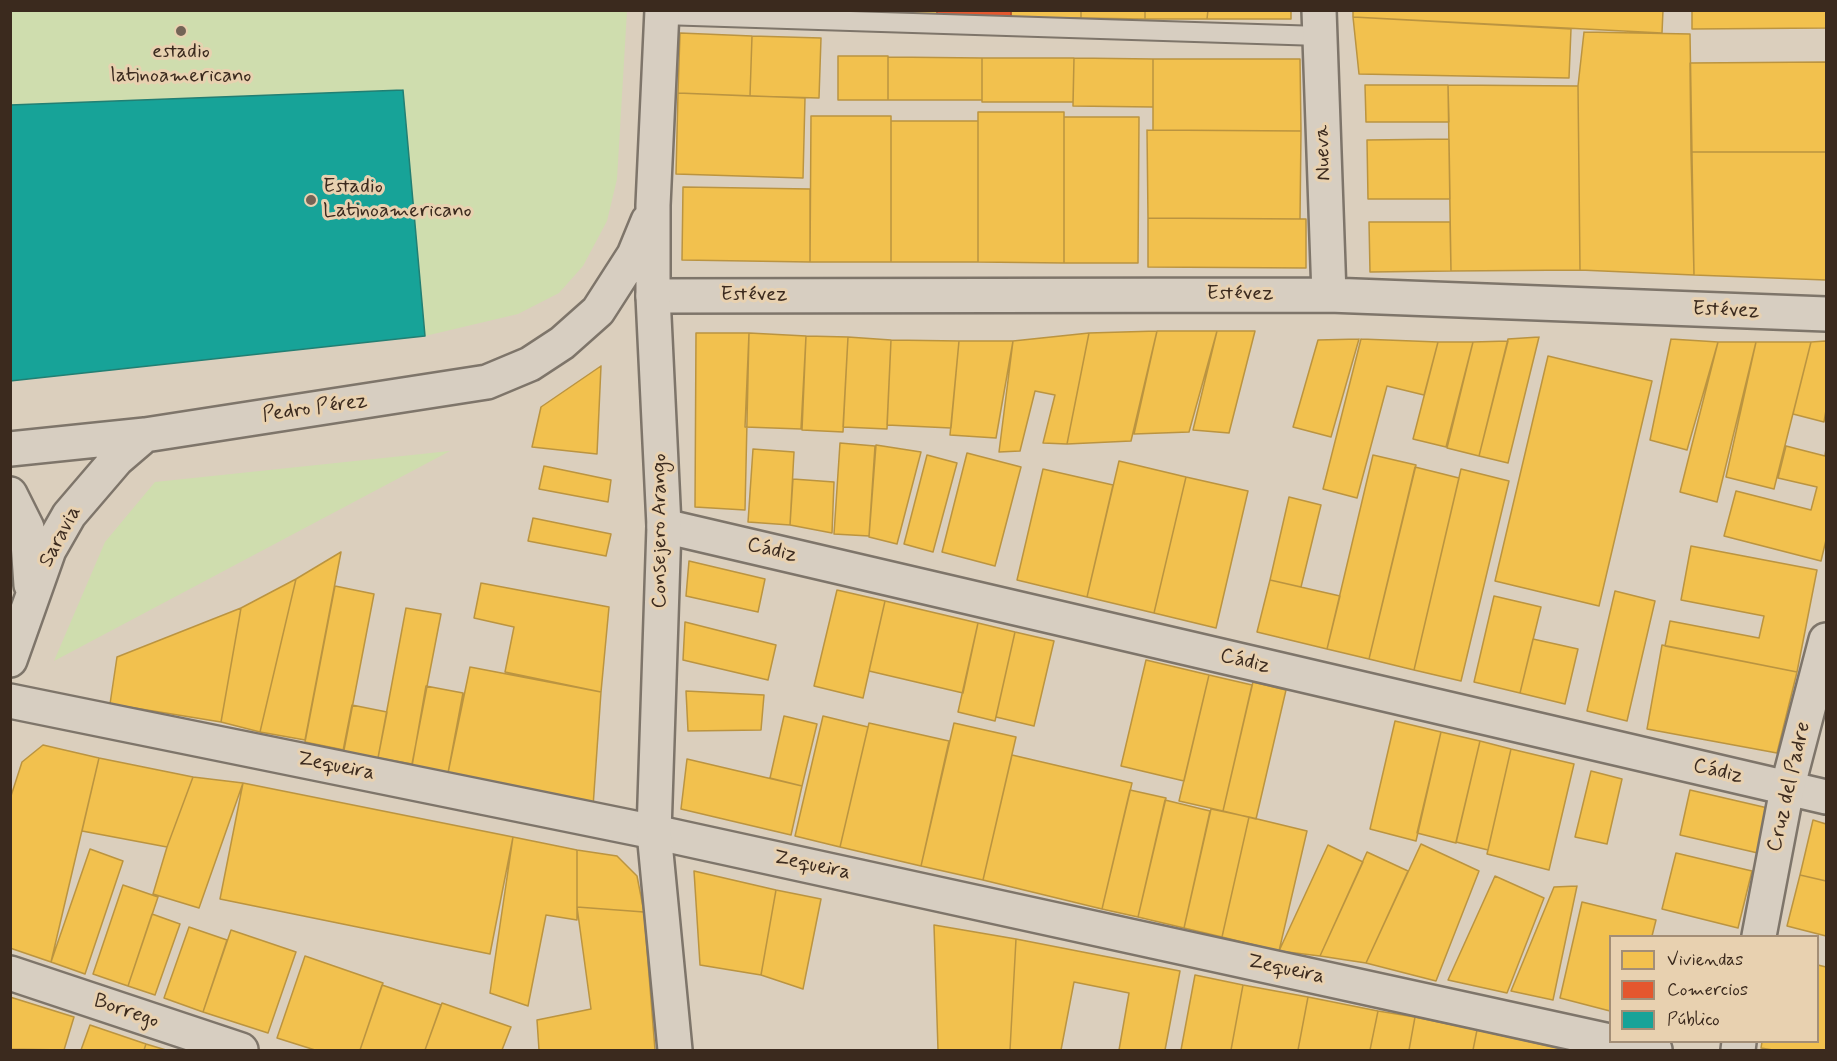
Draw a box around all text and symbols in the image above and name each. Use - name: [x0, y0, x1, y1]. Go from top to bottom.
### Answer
- marker: estadio latinoamericano: [174, 24, 188, 38]
- place label: estadio latinoamericano: [111, 40, 251, 90]
- street label: Nueva: [1310, 125, 1338, 181]
- place label: Estadio Latinoamericano: [323, 175, 472, 225]
- marker: Estadio Latinoamericano: [304, 193, 318, 207]
- street label: Estévez: [1206, 282, 1274, 308]
- street label: Estévez: [720, 283, 788, 309]
- street label: Estévez: [1692, 297, 1760, 325]
- street label: Pedro Pérez: [261, 389, 369, 429]
- street label: Consejero Arango: [648, 453, 674, 609]
- street label: Saravia: [34, 502, 88, 572]
- street label: Cádiz: [745, 533, 799, 569]
- street label: Cádiz: [1218, 644, 1272, 680]
- street label: Cruz del Padre: [1763, 720, 1817, 854]
- street label: Zequeira: [295, 747, 377, 787]
- street label: Cádiz: [1691, 754, 1745, 790]
- street label: Zequeira: [771, 846, 853, 886]
- legend: [1609, 935, 1819, 1043]
- text: Viviendas: [1667, 948, 1743, 972]
- street label: Zequeira: [1245, 950, 1327, 990]
- text: Comercios: [1667, 978, 1748, 1002]
- street label: Borrego: [90, 989, 162, 1035]
- text: Público: [1667, 1008, 1720, 1032]

